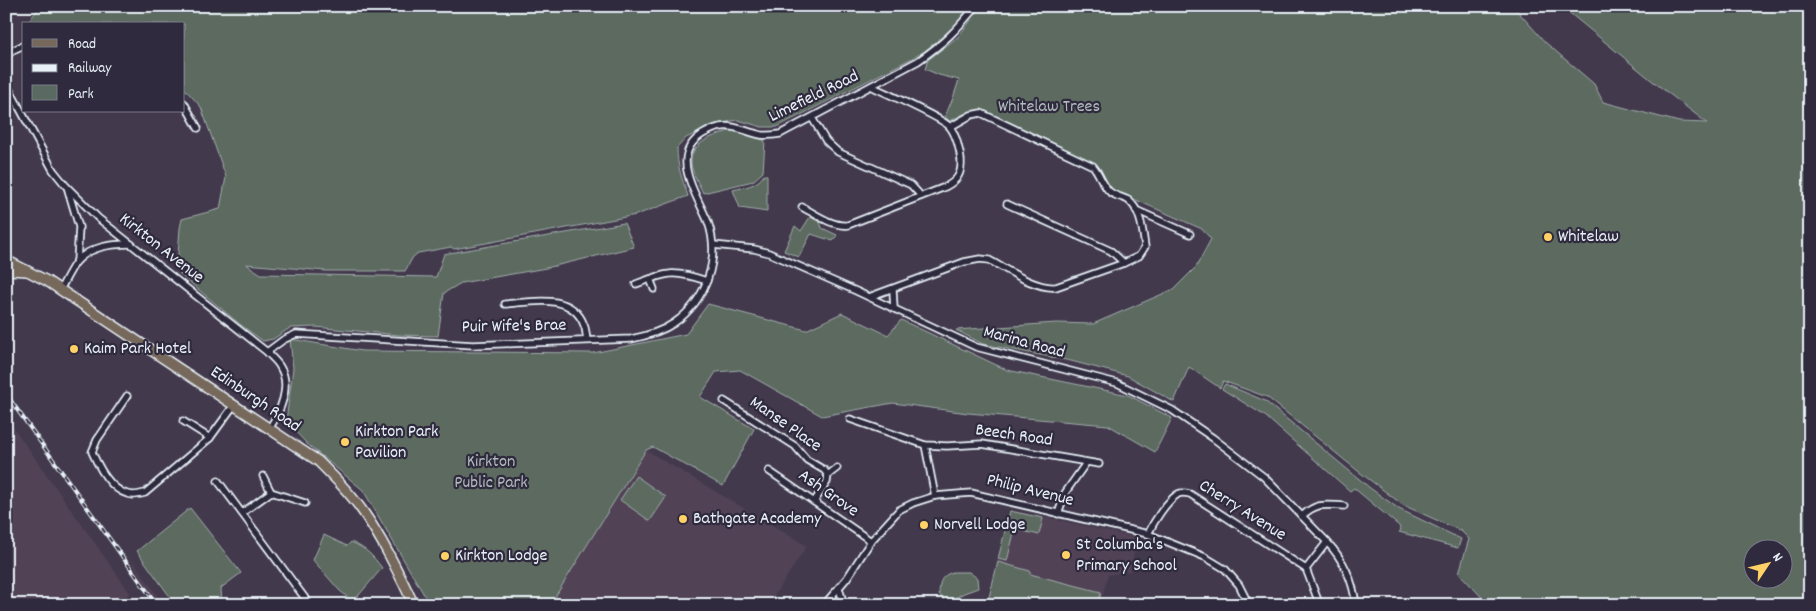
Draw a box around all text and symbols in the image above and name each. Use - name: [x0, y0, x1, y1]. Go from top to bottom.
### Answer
- legend: [22, 22, 185, 112]
- text: Road: [68, 34, 96, 56]
- text: Railway: [68, 58, 112, 80]
- street label: Limefield Road: [765, 64, 863, 130]
- text: Park: [68, 84, 94, 106]
- park label: Whitelaw Trees: [998, 95, 1100, 120]
- street label: Kirkton Avenue: [113, 208, 209, 290]
- place label: Whitelaw: [1558, 225, 1619, 250]
- marker: Whitelaw: [1542, 231, 1554, 243]
- street label: Puir Wife's Brae: [461, 314, 567, 340]
- street label: Marina Road: [980, 320, 1068, 366]
- place label: Kaim Park Hotel: [84, 337, 192, 362]
- marker: Kaim Park Hotel: [68, 343, 80, 355]
- street label: Edinburgh Road: [205, 360, 305, 440]
- street label: Manse Place: [744, 391, 826, 459]
- street label: Beech Road: [974, 418, 1054, 454]
- place label: Kirkton Park Pavilion: [355, 420, 438, 466]
- marker: Kirkton Park Pavilion: [339, 436, 351, 448]
- park label: Kirkton Public Park: [454, 450, 528, 496]
- street label: Ash Grove: [793, 464, 863, 524]
- street label: Philip Avenue: [984, 468, 1076, 514]
- street label: Cherry Avenue: [1193, 474, 1291, 548]
- place label: Bathgate Academy: [693, 507, 822, 532]
- marker: Bathgate Academy: [677, 513, 689, 525]
- place label: Norvell Lodge: [934, 513, 1025, 538]
- marker: Norvell Lodge: [918, 519, 930, 531]
- place label: St Columba's Primary School: [1076, 533, 1177, 579]
- north arrow: [1744, 538, 1794, 588]
- place label: Kirkton Lodge: [455, 544, 547, 569]
- marker: St Columba's Primary School: [1060, 549, 1072, 561]
- text: N: [1767, 549, 1787, 566]
- marker: Kirkton Lodge: [439, 550, 451, 562]

